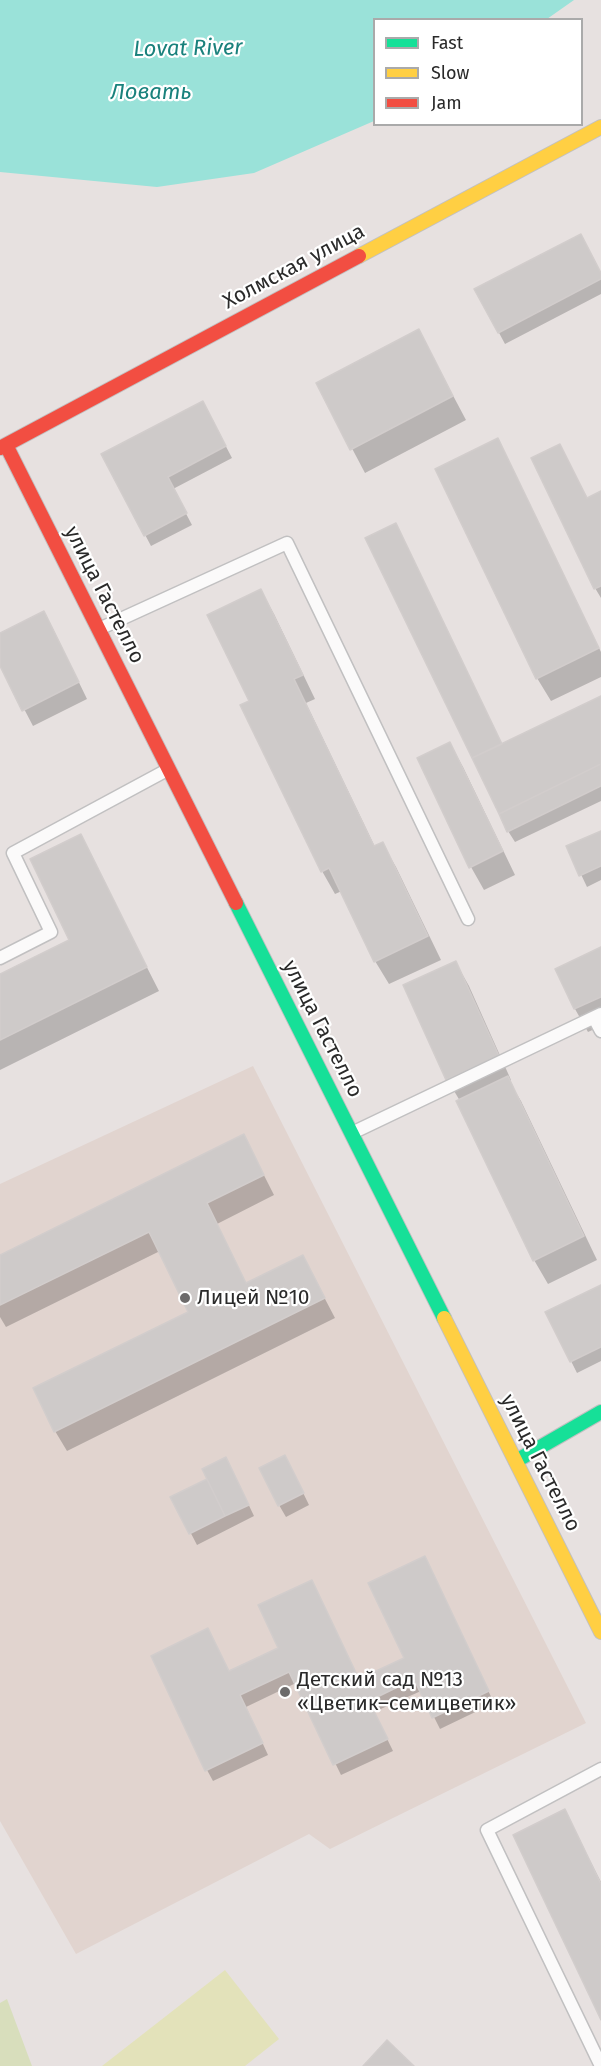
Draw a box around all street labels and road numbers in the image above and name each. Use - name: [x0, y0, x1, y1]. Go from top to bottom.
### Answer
- street label: Холмская улица: [219, 219, 369, 315]
- street label: улица Гастелло: [59, 522, 149, 668]
- street label: улица Гастелло: [277, 956, 367, 1102]
- street label: улица Гастелло: [495, 1390, 585, 1536]

